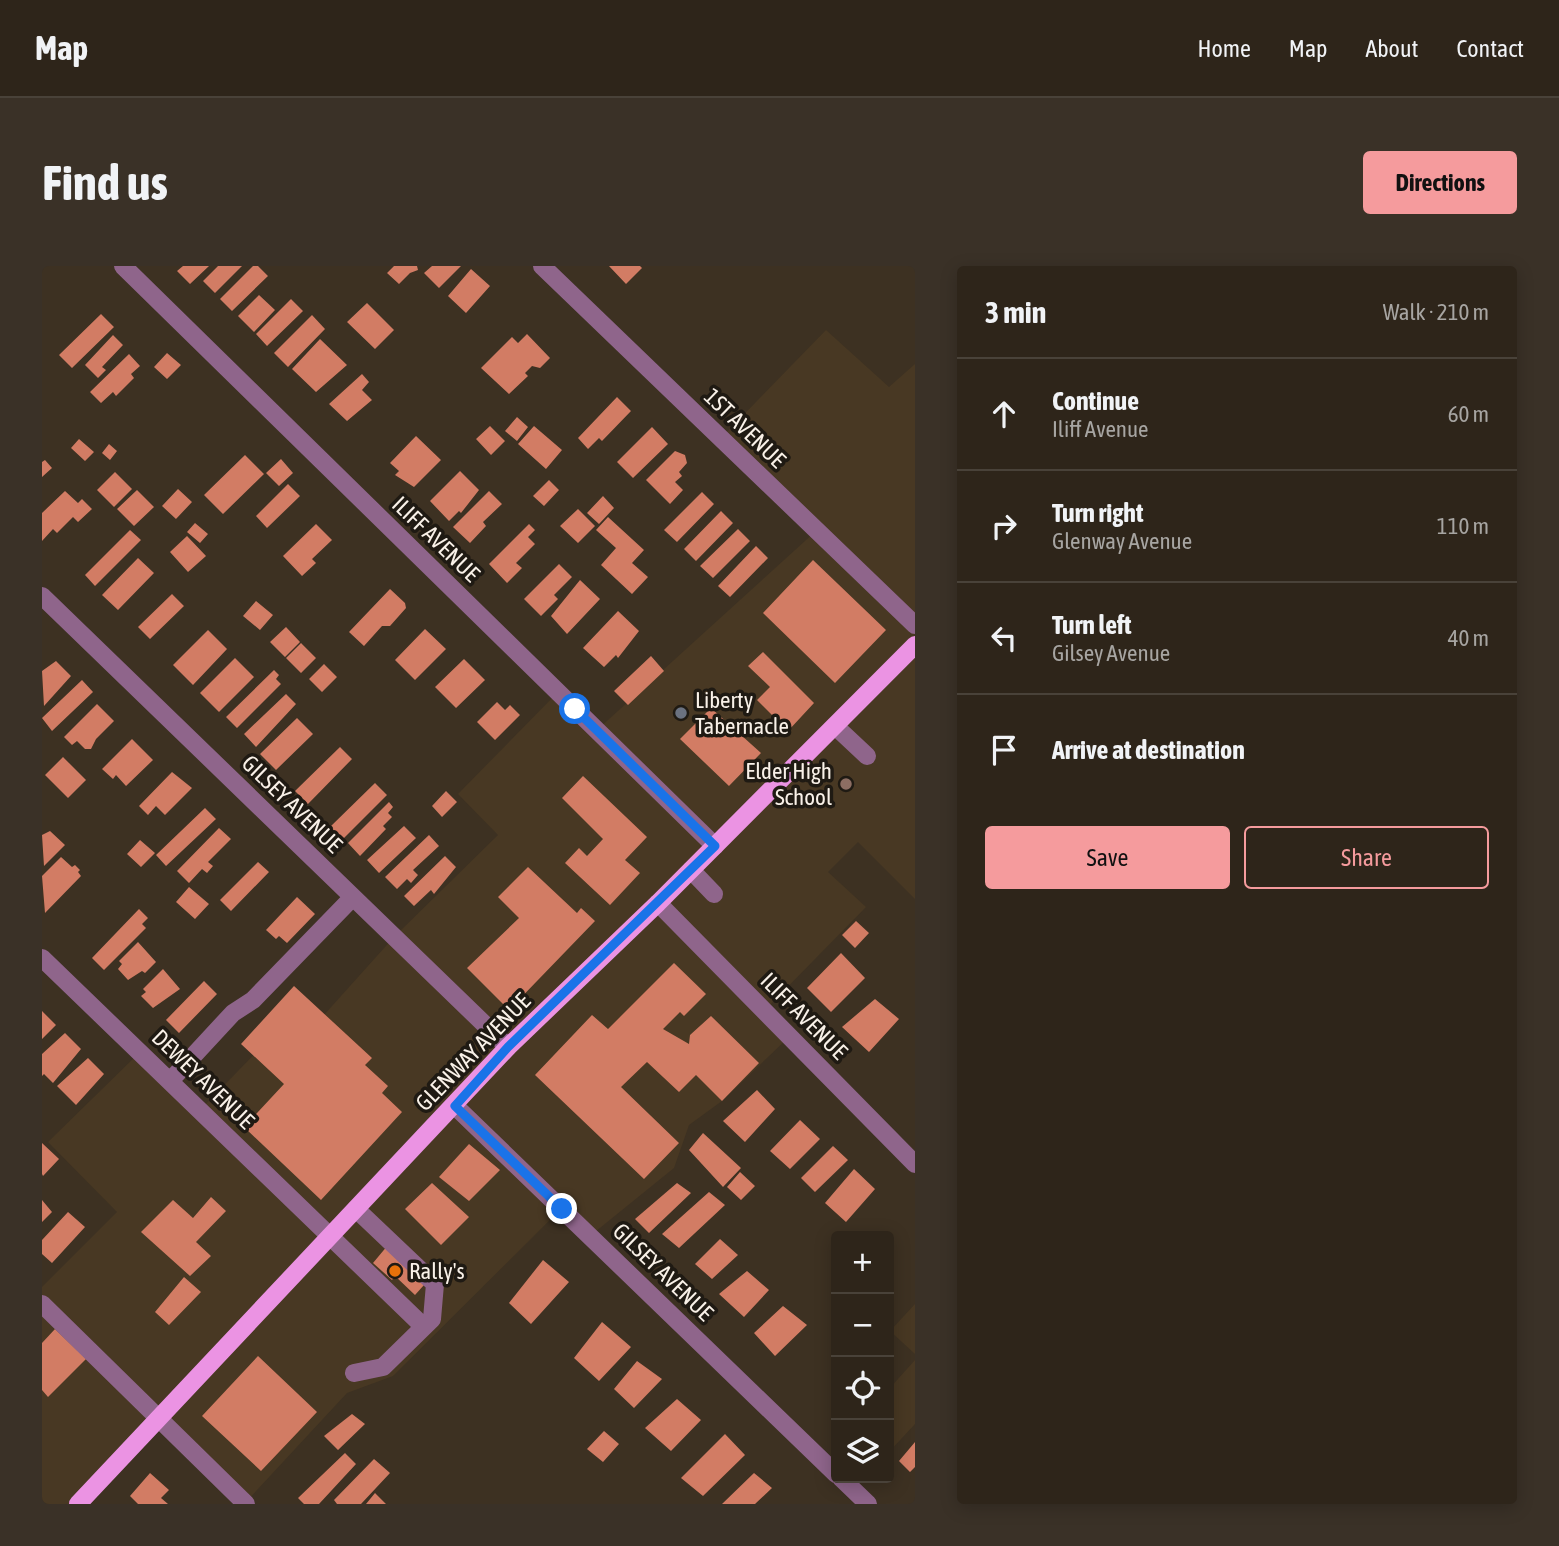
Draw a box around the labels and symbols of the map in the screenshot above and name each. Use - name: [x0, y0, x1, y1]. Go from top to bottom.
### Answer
- street label: 1ST AVENUE: [699, 383, 791, 473]
- street label: ILIFF AVENUE: [387, 491, 485, 587]
- place label: Liberty Tabernacle: [695, 687, 789, 739]
- route start: [559, 693, 590, 724]
- marker: Liberty Tabernacle: [673, 705, 689, 721]
- street label: GILSEY AVENUE: [237, 750, 347, 858]
- place label: Elder High School: [745, 758, 832, 810]
- marker: Elder High School: [838, 776, 854, 792]
- street label: ILIFF AVENUE: [756, 968, 853, 1065]
- street label: GLENWAY AVENUE: [411, 988, 536, 1116]
- street label: DEWEY AVENUE: [147, 1024, 259, 1134]
- route end: [546, 1193, 577, 1224]
- street label: GILSEY AVENUE: [608, 1218, 718, 1326]
- place label: Rally's: [409, 1258, 465, 1284]
- marker: Rally's: [387, 1263, 403, 1279]

